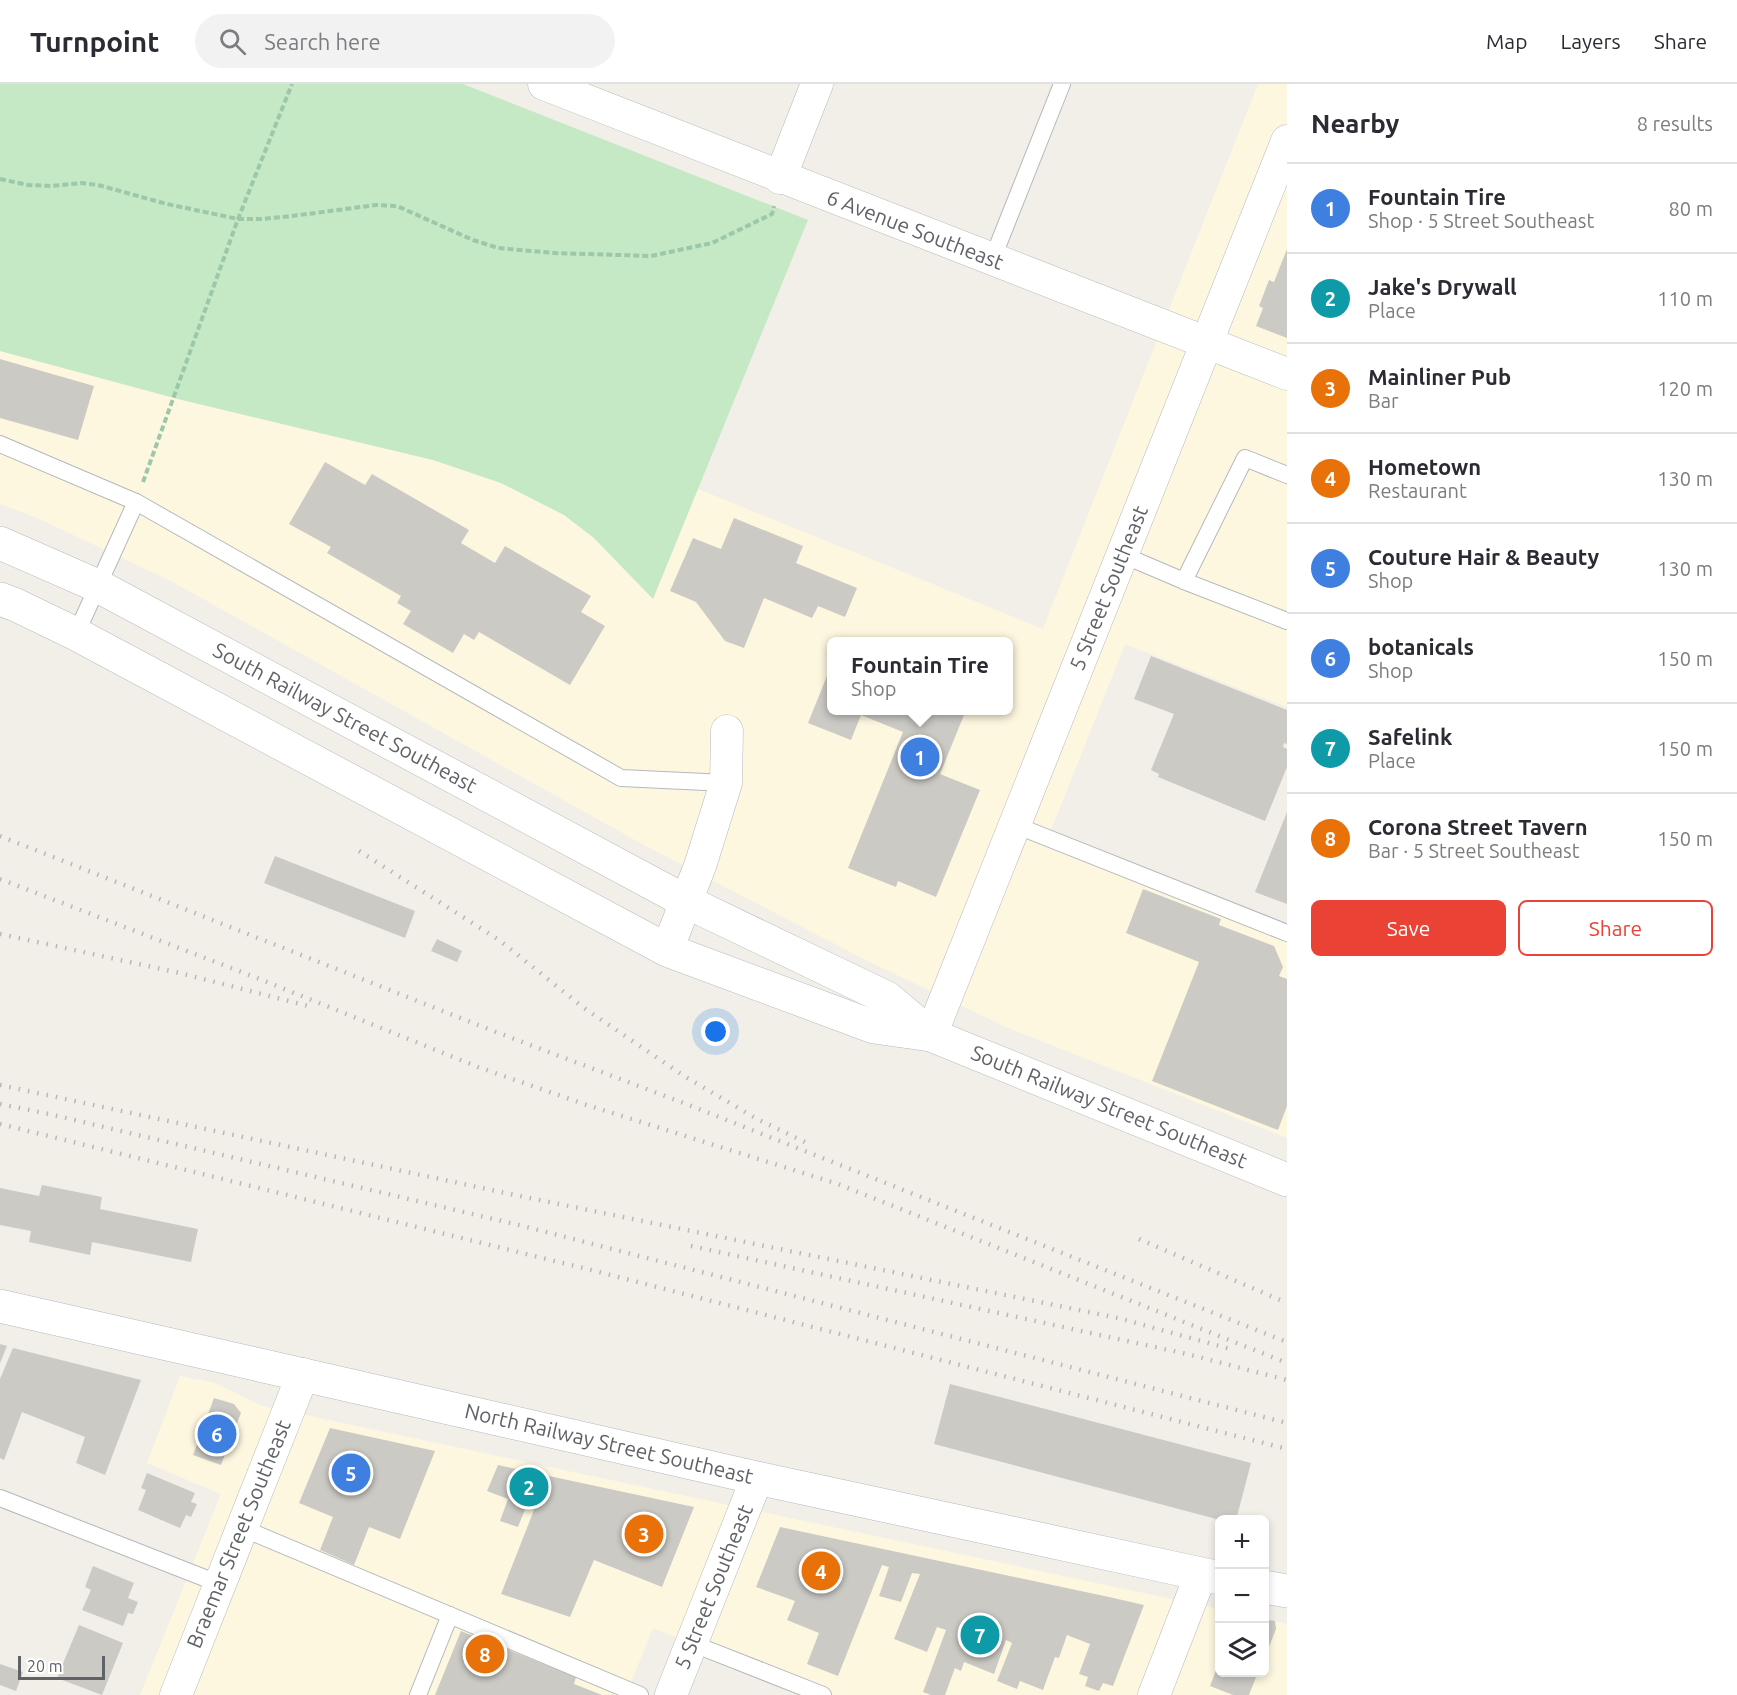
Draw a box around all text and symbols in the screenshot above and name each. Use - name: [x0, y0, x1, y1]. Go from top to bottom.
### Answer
- search box: [195, 14, 615, 68]
- icon: search: [216, 25, 249, 58]
- text: Turnpoint: [30, 26, 159, 57]
- text: Search here: [264, 29, 381, 54]
- text: Map: [1486, 29, 1527, 53]
- text: Layers: [1560, 29, 1621, 53]
- text: Share: [1654, 29, 1707, 53]
- text: Nearby: [1311, 109, 1399, 138]
- text: 8 results: [1637, 112, 1713, 135]
- street label: 6 Avenue Southeast: [824, 184, 1007, 274]
- text: Fountain Tire: [1368, 184, 1506, 209]
- text: 1: [1325, 197, 1336, 220]
- text: 80 m: [1669, 197, 1713, 220]
- text: Shop · 5 Street Southeast: [1368, 209, 1594, 232]
- text: Jake's Drywall: [1368, 274, 1517, 299]
- text: 2: [1325, 287, 1336, 310]
- text: 110 m: [1657, 287, 1713, 310]
- text: Place: [1368, 299, 1416, 322]
- text: Mainliner Pub: [1368, 364, 1511, 389]
- text: 3: [1325, 377, 1336, 400]
- text: 120 m: [1657, 377, 1713, 400]
- text: Bar: [1368, 389, 1399, 412]
- text: Hometown: [1368, 454, 1481, 479]
- text: 4: [1325, 467, 1336, 490]
- text: 130 m: [1657, 467, 1713, 490]
- text: Restaurant: [1368, 479, 1467, 502]
- street label: 5 Street Southeast: [1064, 502, 1152, 673]
- text: Couture Hair & Beauty: [1368, 544, 1599, 569]
- text: 5: [1325, 557, 1336, 580]
- text: 130 m: [1657, 557, 1713, 580]
- text: Shop: [1368, 569, 1413, 592]
- text: botanicals: [1368, 634, 1474, 659]
- street label: South Railway Street Southeast: [209, 637, 482, 797]
- popup: [827, 637, 1013, 715]
- text: 6: [1325, 647, 1336, 670]
- text: 150 m: [1657, 647, 1713, 670]
- text: Fountain Tire: [851, 652, 989, 677]
- text: Shop: [1368, 659, 1413, 682]
- text: Shop: [851, 677, 896, 700]
- text: Safelink: [1368, 724, 1452, 749]
- pin: 1: [900, 734, 940, 780]
- text: 7: [1325, 737, 1336, 760]
- text: 150 m: [1657, 737, 1713, 760]
- text: Place: [1368, 749, 1416, 772]
- text: Corona Street Tavern: [1368, 814, 1588, 839]
- text: 8: [1325, 827, 1336, 850]
- text: 150 m: [1657, 827, 1713, 850]
- text: Bar · 5 Street Southeast: [1368, 839, 1580, 862]
- button: Save: [1311, 900, 1506, 956]
- button: Share: [1518, 900, 1713, 956]
- your location: [701, 1017, 730, 1046]
- street label: South Railway Street Southeast: [968, 1040, 1251, 1173]
- street label: North Railway Street Southeast: [463, 1398, 756, 1488]
- pin: 6: [198, 1412, 236, 1456]
- street label: Braemar Street Southeast: [181, 1416, 295, 1651]
- pin: 5: [332, 1450, 370, 1496]
- pin: 2: [510, 1464, 548, 1510]
- street label: 5 Street Southeast: [669, 1501, 757, 1672]
- pin: 3: [624, 1512, 664, 1556]
- map controls: [1215, 1515, 1269, 1677]
- button: +: [1215, 1515, 1269, 1569]
- pin: 4: [802, 1548, 840, 1594]
- button: −: [1215, 1569, 1269, 1623]
- pin: 7: [960, 1612, 1000, 1658]
- button: layers: [1215, 1623, 1269, 1677]
- pin: 8: [466, 1632, 504, 1676]
- scale bar: [18, 1653, 105, 1680]
- text: 20 m: [27, 1657, 63, 1675]

